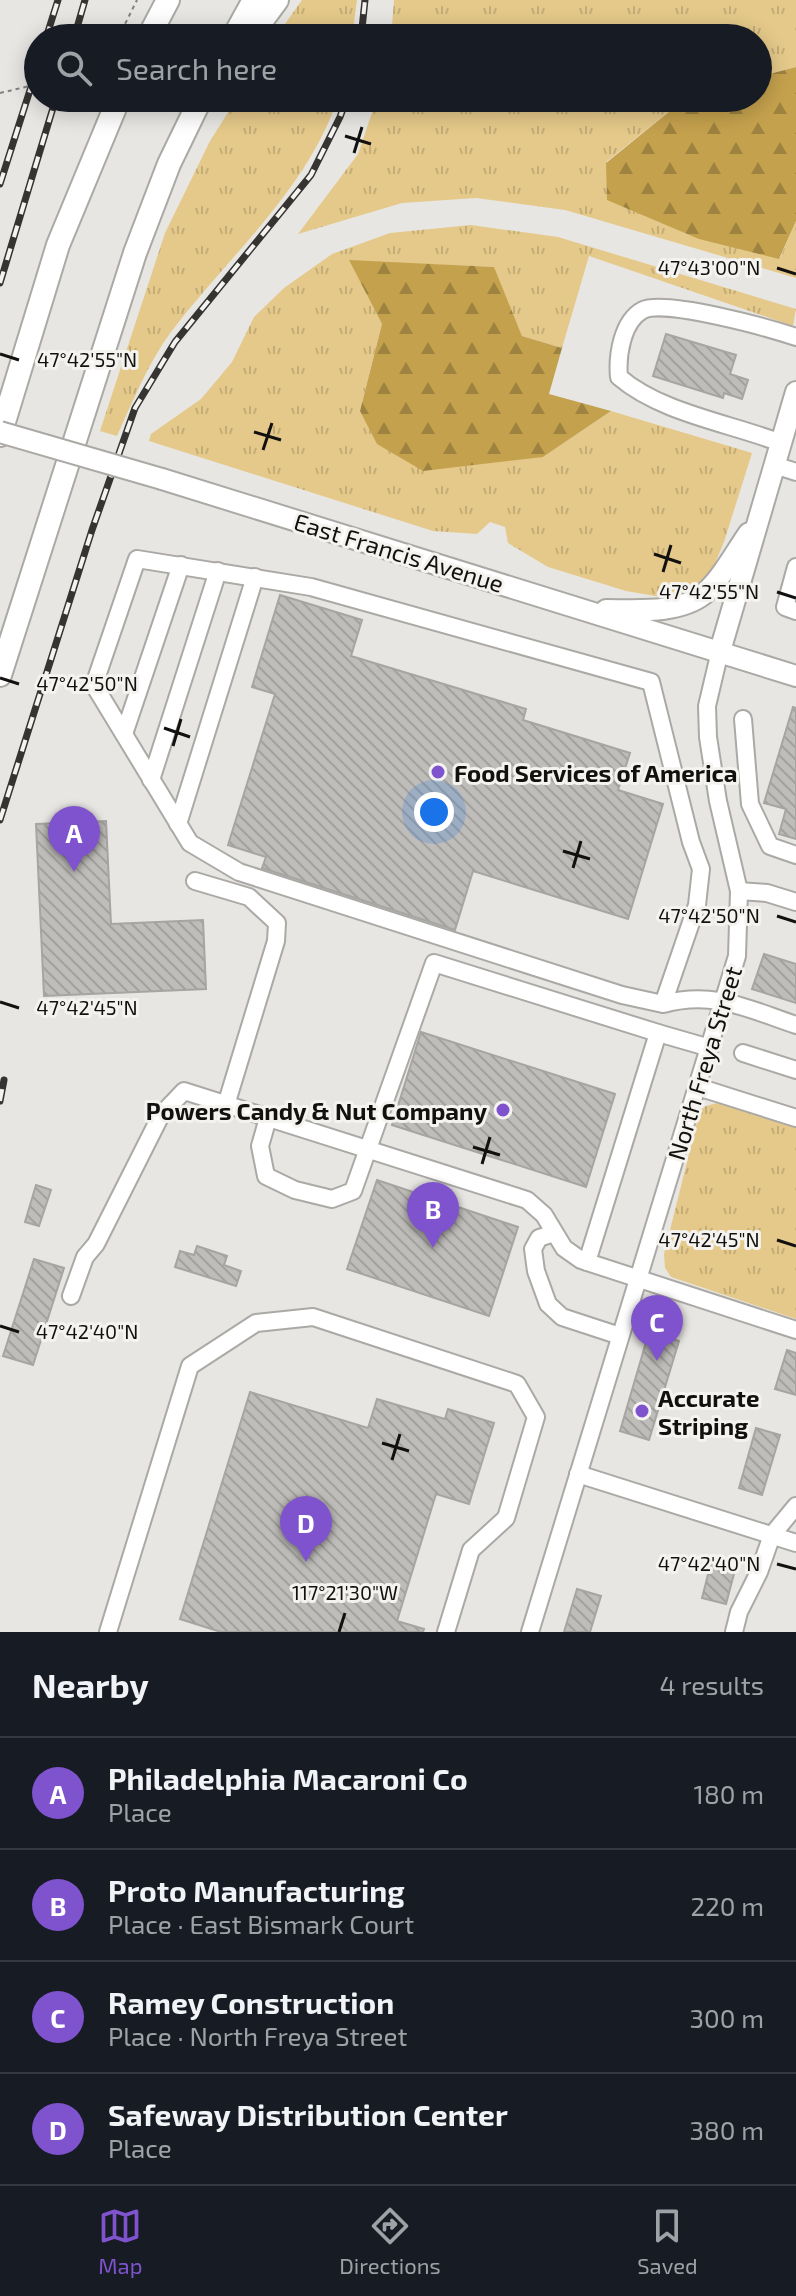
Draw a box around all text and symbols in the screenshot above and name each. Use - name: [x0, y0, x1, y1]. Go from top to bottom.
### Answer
- search box: [24, 24, 772, 112]
- icon: search: [52, 46, 96, 90]
- text: Search here: [116, 50, 277, 86]
- text: 47°43'00"N: [658, 255, 760, 279]
- text: 47°42'55"N: [37, 347, 137, 371]
- street label: East Francis Avenue: [291, 506, 507, 598]
- text: 47°42'55"N: [659, 579, 759, 603]
- text: 47°42'50"N: [36, 671, 138, 695]
- place label: Food Services of America: [454, 758, 738, 787]
- marker: Food Services of America: [429, 763, 447, 781]
- your location: [414, 792, 454, 832]
- pin: A: [48, 806, 100, 872]
- text: 47°42'50"N: [658, 903, 760, 927]
- street label: North Freya Street: [661, 963, 747, 1163]
- text: 47°42'45"N: [36, 995, 138, 1019]
- place label: Powers Candy & Nut Company: [146, 1096, 487, 1125]
- marker: Powers Candy & Nut Company: [494, 1101, 512, 1119]
- pin: B: [407, 1182, 459, 1248]
- text: 47°42'45"N: [658, 1227, 760, 1251]
- pin: C: [631, 1295, 683, 1361]
- text: 47°42'40"N: [36, 1319, 138, 1343]
- place label: Accurate Striping: [658, 1383, 759, 1440]
- marker: Accurate Striping: [633, 1402, 651, 1420]
- pin: D: [280, 1496, 332, 1562]
- text: 47°42'40"N: [658, 1551, 760, 1575]
- text: 117°21'30"W: [292, 1580, 398, 1604]
- text: Nearby: [32, 1664, 149, 1705]
- text: 4 results: [659, 1669, 764, 1700]
- text: Philadelphia Macaroni Co: [108, 1760, 468, 1796]
- text: A: [50, 1778, 66, 1809]
- text: 180 m: [694, 1778, 764, 1809]
- text: Place: [108, 1796, 172, 1827]
- text: Proto Manufacturing: [108, 1872, 405, 1908]
- text: B: [50, 1890, 66, 1921]
- text: 220 m: [691, 1890, 764, 1921]
- text: Place · East Bismark Court: [108, 1908, 414, 1939]
- text: Ramey Construction: [108, 1984, 394, 2020]
- text: C: [50, 2002, 66, 2033]
- text: 300 m: [690, 2002, 764, 2033]
- text: Place · North Freya Street: [108, 2020, 407, 2051]
- text: Safeway Distribution Center: [108, 2096, 508, 2132]
- text: D: [49, 2114, 67, 2145]
- text: 380 m: [690, 2114, 764, 2145]
- text: Place: [108, 2132, 172, 2163]
- tab: Map: [98, 2204, 142, 2278]
- tab: Directions: [339, 2204, 441, 2278]
- tab: Saved: [637, 2204, 698, 2278]

